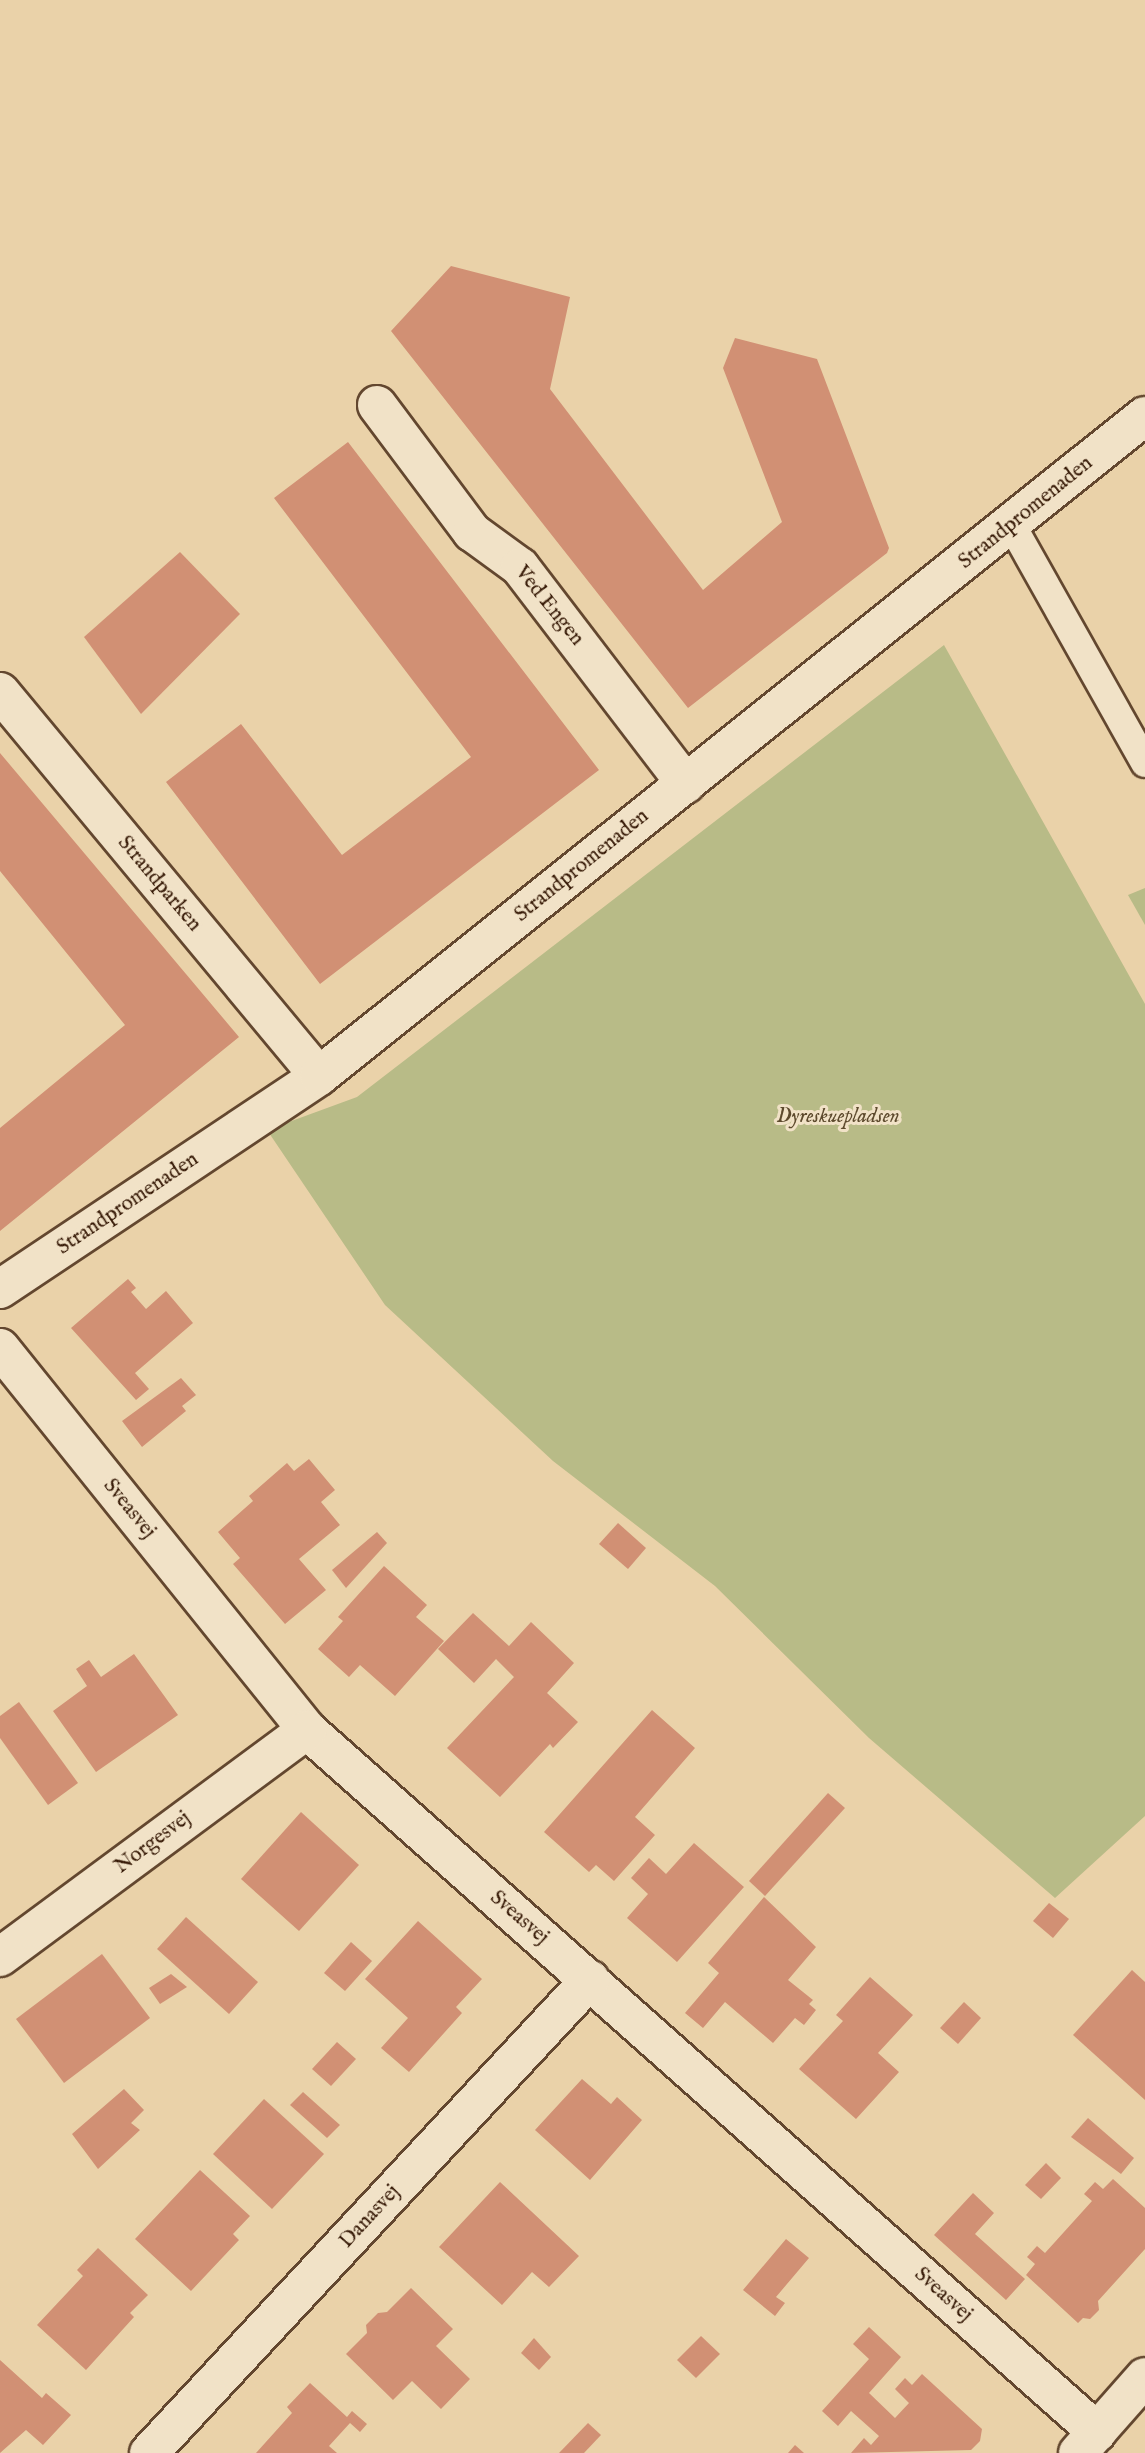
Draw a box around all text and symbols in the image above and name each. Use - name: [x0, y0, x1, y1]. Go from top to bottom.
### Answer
- street label: Strandpromenaden: [954, 451, 1098, 575]
- street label: Ved Engen: [509, 561, 589, 651]
- street label: Strandpromenaden: [510, 804, 654, 928]
- street label: Strandparken: [112, 831, 206, 937]
- park label: Dyreskuepladsen: [776, 1104, 900, 1130]
- street label: Strandpromenaden: [52, 1147, 204, 1261]
- street label: Sveasvej: [97, 1474, 161, 1544]
- street label: Norgesvej: [110, 1806, 196, 1880]
- street label: Sveasvej: [484, 1886, 554, 1950]
- street label: Danasvej: [334, 2180, 406, 2254]
- street label: Sveasvej: [909, 2262, 977, 2328]

